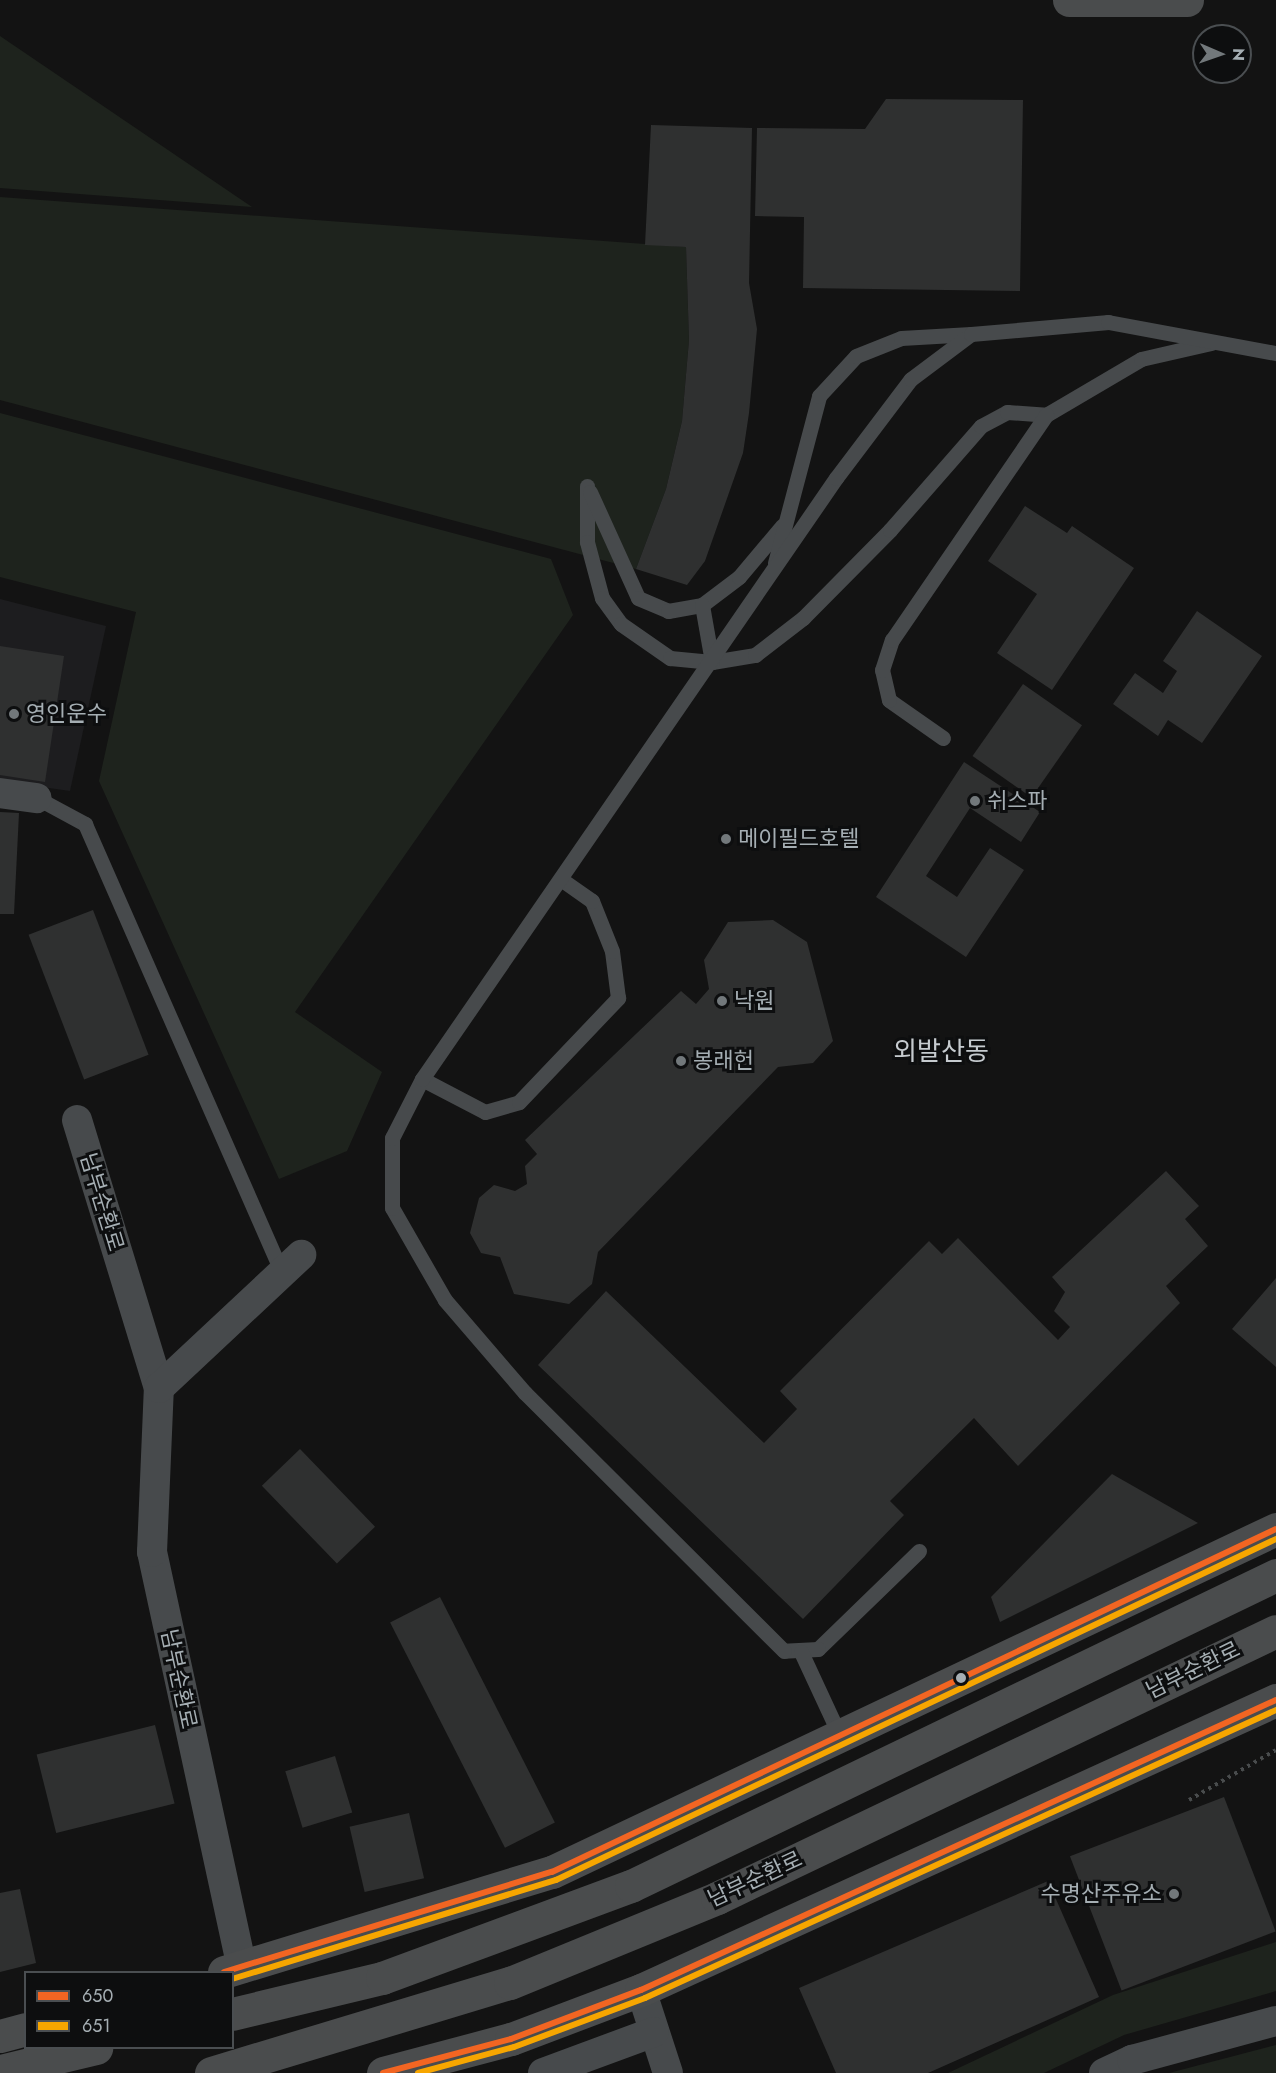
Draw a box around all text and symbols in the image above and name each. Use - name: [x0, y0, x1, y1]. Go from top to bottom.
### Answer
- north arrow: [1192, 24, 1252, 84]
- text: N: [1227, 48, 1250, 61]
- place label: 영인운수: [26, 701, 107, 727]
- marker: 영인운수: [7, 707, 21, 721]
- place label: 쉬스파: [987, 788, 1048, 814]
- marker: 쉬스파: [968, 794, 982, 808]
- place label: 메이필드호텔: [738, 826, 859, 852]
- marker: 메이필드호텔: [719, 832, 733, 846]
- place label: 낙원: [734, 988, 774, 1014]
- marker: 낙원: [715, 994, 729, 1008]
- district label: 외발산동: [893, 1036, 989, 1068]
- place label: 봉래헌: [693, 1048, 754, 1074]
- marker: 봉래헌: [674, 1054, 688, 1068]
- street label: 남부순환로: [75, 1150, 129, 1254]
- street label: 남부순환로: [156, 1627, 202, 1731]
- street label: 남부순환로: [1142, 1636, 1244, 1704]
- unlabelled marker: [955, 1672, 967, 1684]
- street label: 남부순환로: [704, 1846, 806, 1912]
- place label: 수명산주유소: [1041, 1881, 1162, 1907]
- marker: 수명산주유소: [1167, 1887, 1181, 1901]
- legend: [24, 1971, 234, 2049]
- text: 650: [82, 1983, 113, 2009]
- text: 651: [82, 2013, 111, 2039]

